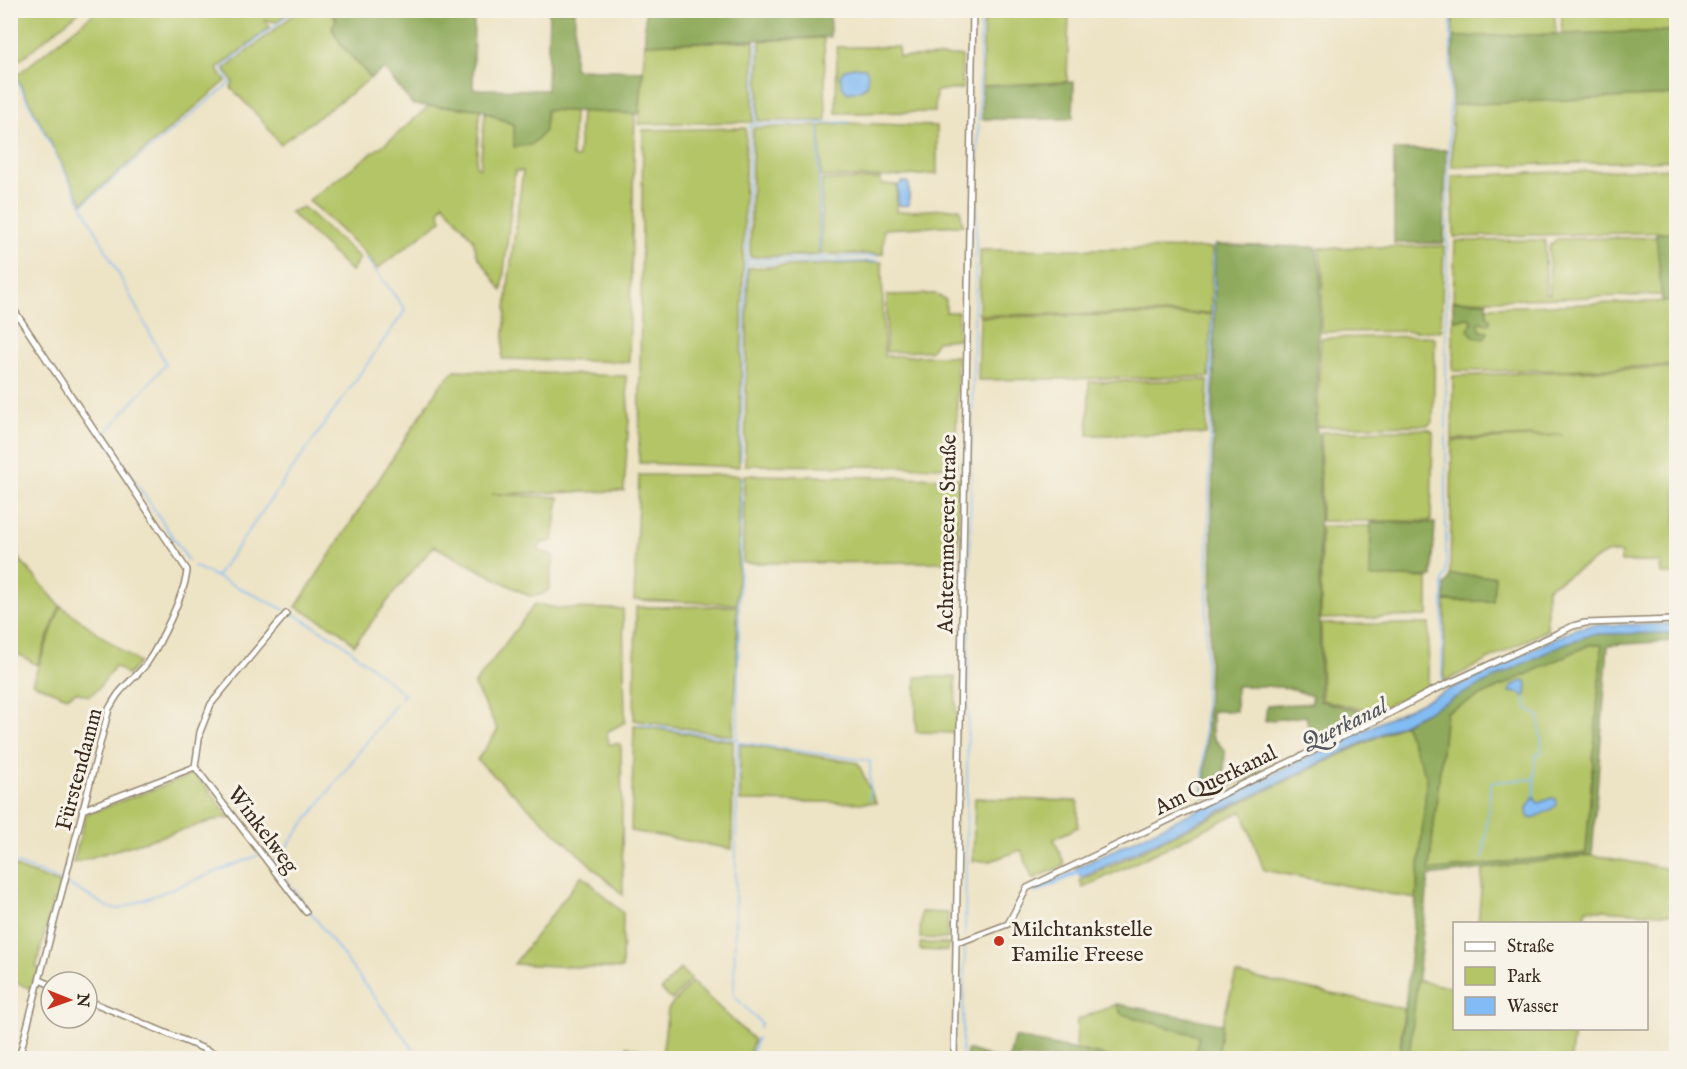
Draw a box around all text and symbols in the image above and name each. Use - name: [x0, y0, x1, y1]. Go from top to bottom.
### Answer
- street label: Achternmeerer Straße: [932, 434, 964, 635]
- water label: Querkanal: [1297, 690, 1395, 759]
- street label: Fürstendamm: [50, 705, 110, 834]
- street label: Am Querkanal: [1149, 739, 1282, 823]
- street label: Winkelweg: [220, 781, 305, 880]
- place label: Milchtankstelle Familie Freese: [1011, 916, 1153, 969]
- legend: [1453, 922, 1648, 1030]
- marker: Milchtankstelle Familie Freese: [992, 934, 1006, 948]
- text: Straße: [1507, 936, 1554, 959]
- text: Park: [1507, 966, 1542, 989]
- north arrow: [39, 970, 99, 1030]
- text: N: [72, 992, 92, 1007]
- text: Wasser: [1507, 996, 1559, 1019]

